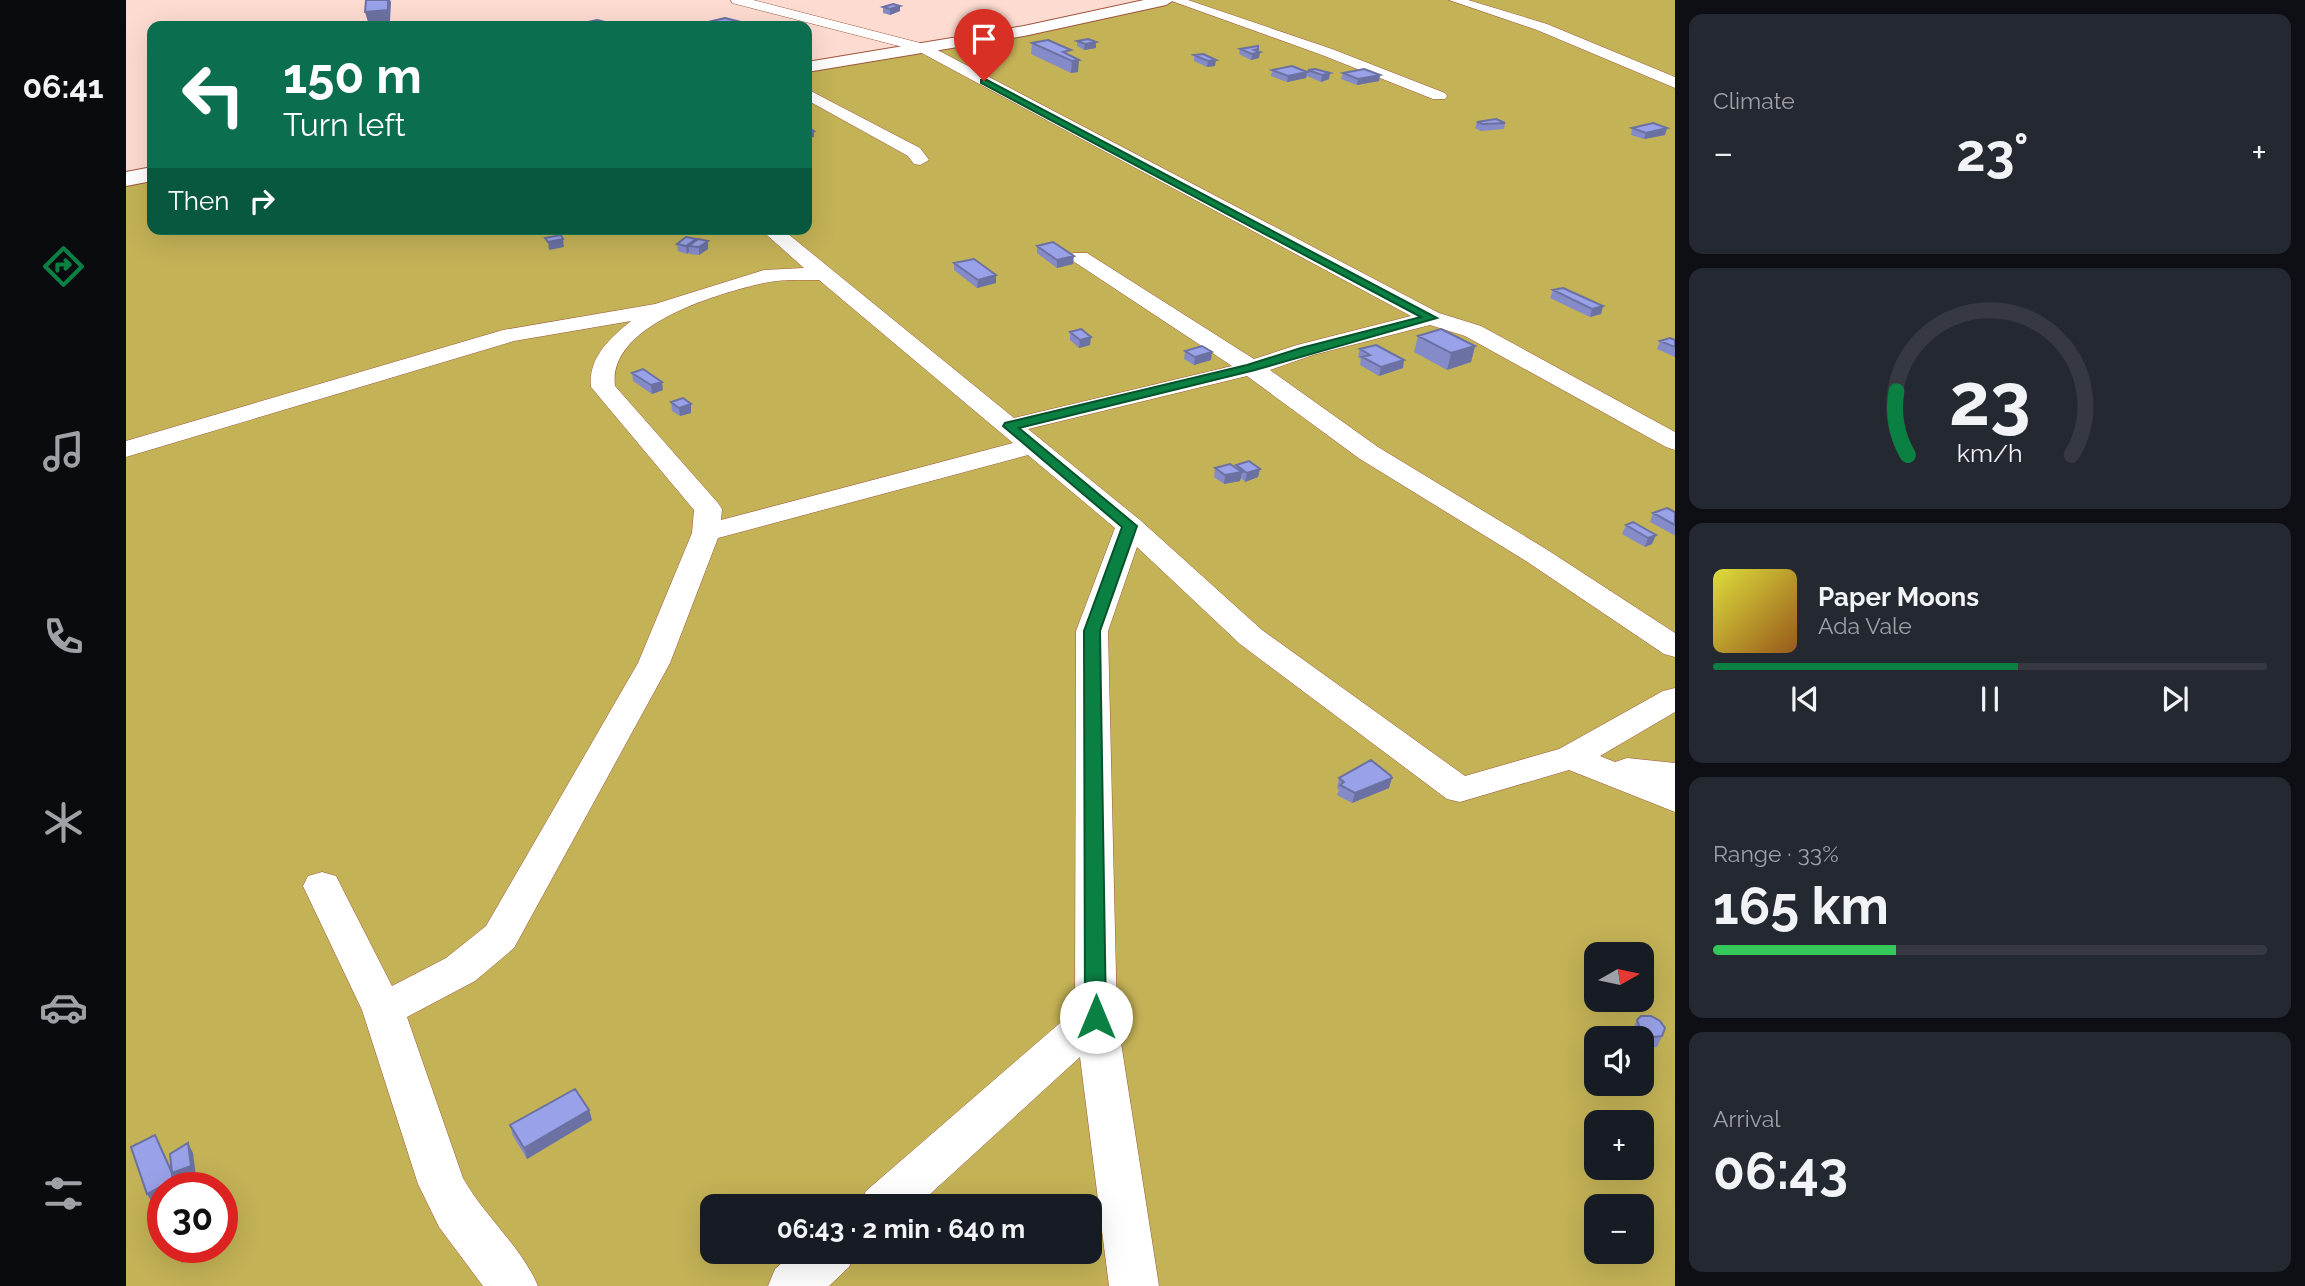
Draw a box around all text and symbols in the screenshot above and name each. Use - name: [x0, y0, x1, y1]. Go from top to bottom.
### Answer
- pin: [954, 9, 1014, 81]
- icon: arrive: [965, 20, 1003, 58]
- text: 150 m: [283, 47, 422, 104]
- icon: left: [168, 49, 259, 140]
- text: 06:41: [22, 68, 104, 105]
- text: Climate: [1713, 87, 1795, 114]
- text: Turn left: [283, 106, 405, 143]
- text: 23°: [1956, 122, 2029, 183]
- text: −: [1713, 130, 1733, 175]
- text: +: [2251, 130, 2267, 175]
- icon: right: [243, 182, 281, 220]
- text: Then: [168, 186, 229, 216]
- icon: directions: [39, 242, 88, 291]
- text: 23: [1949, 357, 2031, 442]
- icon: music: [39, 427, 88, 476]
- text: km/h: [1957, 437, 2023, 467]
- text: Paper Moons: [1818, 582, 1979, 612]
- icon: phone: [39, 612, 88, 661]
- text: Ada Vale: [1818, 612, 1912, 639]
- icon: previous: [1786, 680, 1824, 718]
- icon: pause: [1971, 680, 2009, 718]
- icon: next: [2156, 680, 2194, 718]
- icon: climate: [39, 798, 88, 847]
- text: Range · 33%: [1713, 840, 1839, 867]
- text: 165 km: [1713, 875, 1889, 936]
- north arrow: [1584, 942, 1654, 1012]
- map controls: [1584, 942, 1654, 1264]
- position arrow: [1059, 980, 1133, 1054]
- icon: car: [39, 983, 88, 1032]
- button: sound: [1584, 1026, 1654, 1096]
- text: Arrival: [1713, 1105, 1780, 1132]
- button: +: [1584, 1110, 1654, 1180]
- text: 06:43: [1713, 1140, 1848, 1201]
- icon: filters: [39, 1169, 88, 1218]
- speed limit sign: 30: [147, 1172, 238, 1263]
- button: −: [1584, 1194, 1654, 1264]
- text: 06:43 · 2 min · 640 m: [777, 1214, 1025, 1244]

